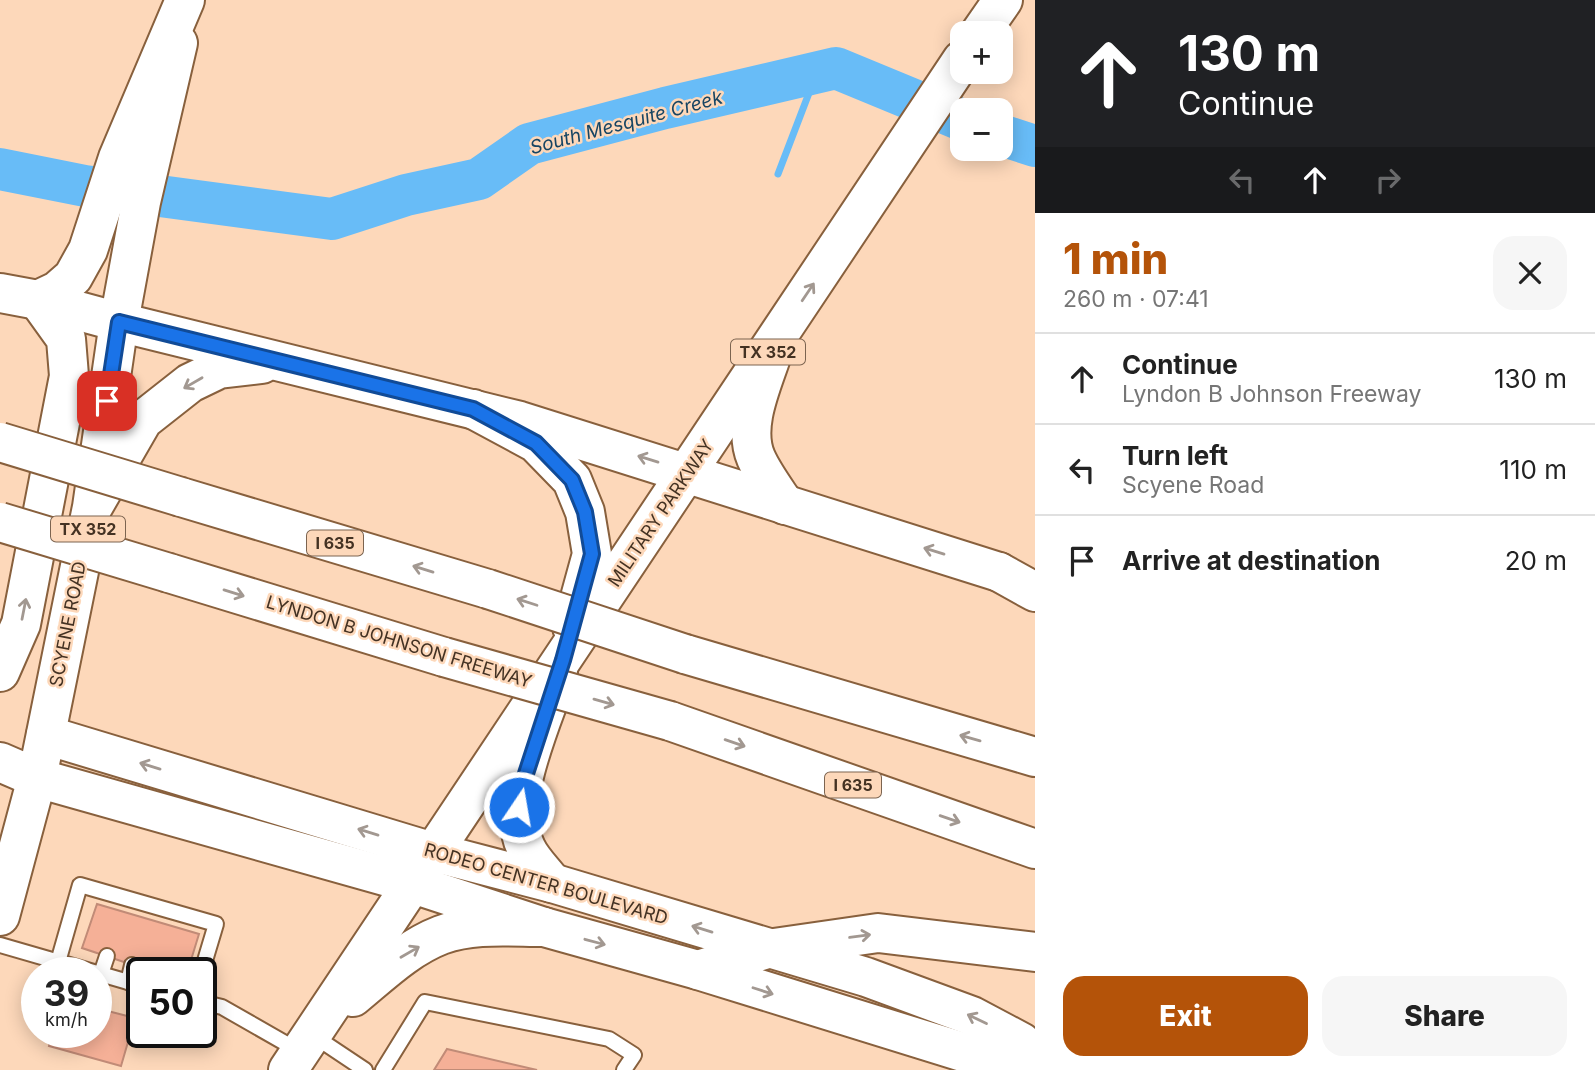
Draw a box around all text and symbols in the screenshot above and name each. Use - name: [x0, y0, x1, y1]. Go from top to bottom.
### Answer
- map controls: [950, 21, 1013, 161]
- button: +: [950, 21, 1013, 84]
- text: 130 m: [1178, 24, 1320, 83]
- icon: ahead: [1063, 28, 1154, 119]
- text: Continue: [1178, 84, 1314, 123]
- water label: South Mesquite Creek: [527, 86, 726, 159]
- button: −: [950, 98, 1013, 161]
- icon: left: [1223, 161, 1261, 199]
- icon: ahead: [1296, 161, 1334, 199]
- icon: right: [1369, 161, 1407, 199]
- text: 1 min: [1063, 233, 1168, 284]
- button: close: [1493, 236, 1567, 310]
- one-way arrow: [801, 283, 815, 302]
- text: 260 m · 07:41: [1063, 285, 1209, 313]
- road number: TX 352: [731, 340, 805, 364]
- text: Continue: [1122, 349, 1238, 380]
- icon: ahead: [1063, 360, 1101, 398]
- text: 130 m: [1494, 363, 1567, 394]
- pin: [77, 371, 137, 431]
- one-way arrow: [183, 376, 203, 390]
- text: Lyndon B Johnson Freeway: [1122, 380, 1421, 408]
- icon: arrive: [88, 382, 126, 420]
- street label: MILITARY PARKWAY: [603, 435, 718, 590]
- text: Turn left: [1122, 440, 1228, 471]
- one-way arrow: [637, 451, 659, 464]
- icon: left: [1063, 451, 1101, 489]
- text: 110 m: [1499, 454, 1567, 485]
- text: Scyene Road: [1122, 471, 1264, 499]
- road number: TX 352: [51, 516, 125, 542]
- road number: I 635: [307, 530, 363, 556]
- icon: arrive: [1063, 542, 1101, 580]
- one-way arrow: [923, 544, 945, 557]
- text: Arrive at destination: [1122, 545, 1381, 576]
- text: 20 m: [1505, 545, 1567, 576]
- street label: SCYENE ROAD: [45, 559, 90, 688]
- one-way arrow: [412, 562, 434, 575]
- one-way arrow: [223, 587, 245, 600]
- street label: LYNDON B JOHNSON FREEWAY: [264, 591, 534, 692]
- one-way arrow: [517, 595, 539, 607]
- one-way arrow: [18, 598, 32, 621]
- one-way arrow: [592, 696, 615, 709]
- one-way arrow: [959, 730, 981, 743]
- one-way arrow: [723, 738, 745, 750]
- one-way arrow: [140, 759, 162, 772]
- position arrow: [482, 770, 556, 844]
- road number: I 635: [825, 772, 881, 798]
- one-way arrow: [938, 814, 960, 826]
- one-way arrow: [357, 825, 379, 838]
- street label: RODEO CENTER BOULEVARD: [422, 839, 670, 928]
- one-way arrow: [691, 922, 713, 935]
- one-way arrow: [849, 929, 871, 942]
- one-way arrow: [584, 936, 606, 949]
- one-way arrow: [400, 945, 420, 959]
- speed limit sign: 50: [126, 957, 217, 1048]
- text: 39: [44, 972, 89, 1014]
- button: Exit: [1063, 976, 1308, 1056]
- button: Share: [1322, 976, 1567, 1056]
- one-way arrow: [752, 985, 774, 998]
- text: km/h: [45, 1009, 88, 1030]
- one-way arrow: [967, 1012, 988, 1026]

